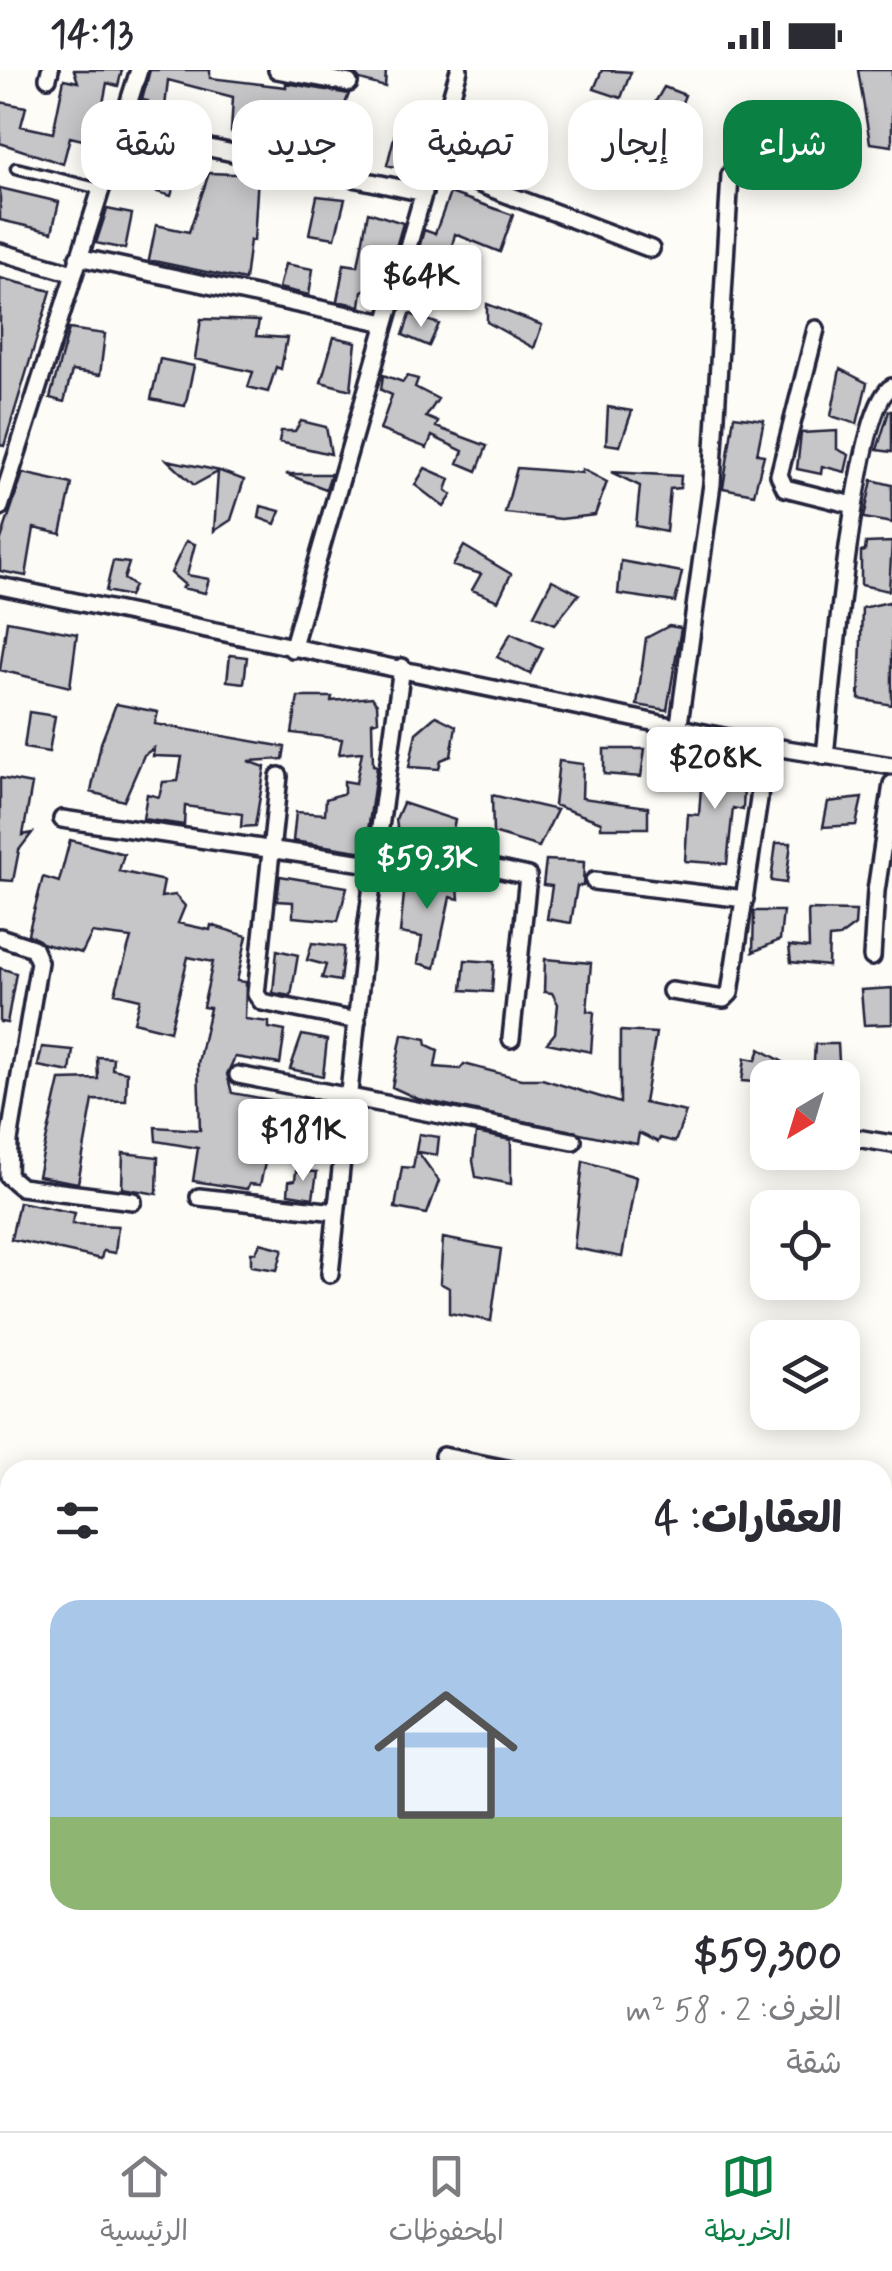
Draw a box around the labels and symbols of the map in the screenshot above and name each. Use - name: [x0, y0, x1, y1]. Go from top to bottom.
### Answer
- pin: $64K: [362, 245, 480, 330]
- pin: $208K: [645, 727, 785, 812]
- pin: $59.3K: [346, 827, 508, 912]
- north arrow: [750, 1060, 860, 1170]
- pin: $181K: [233, 1099, 373, 1184]

